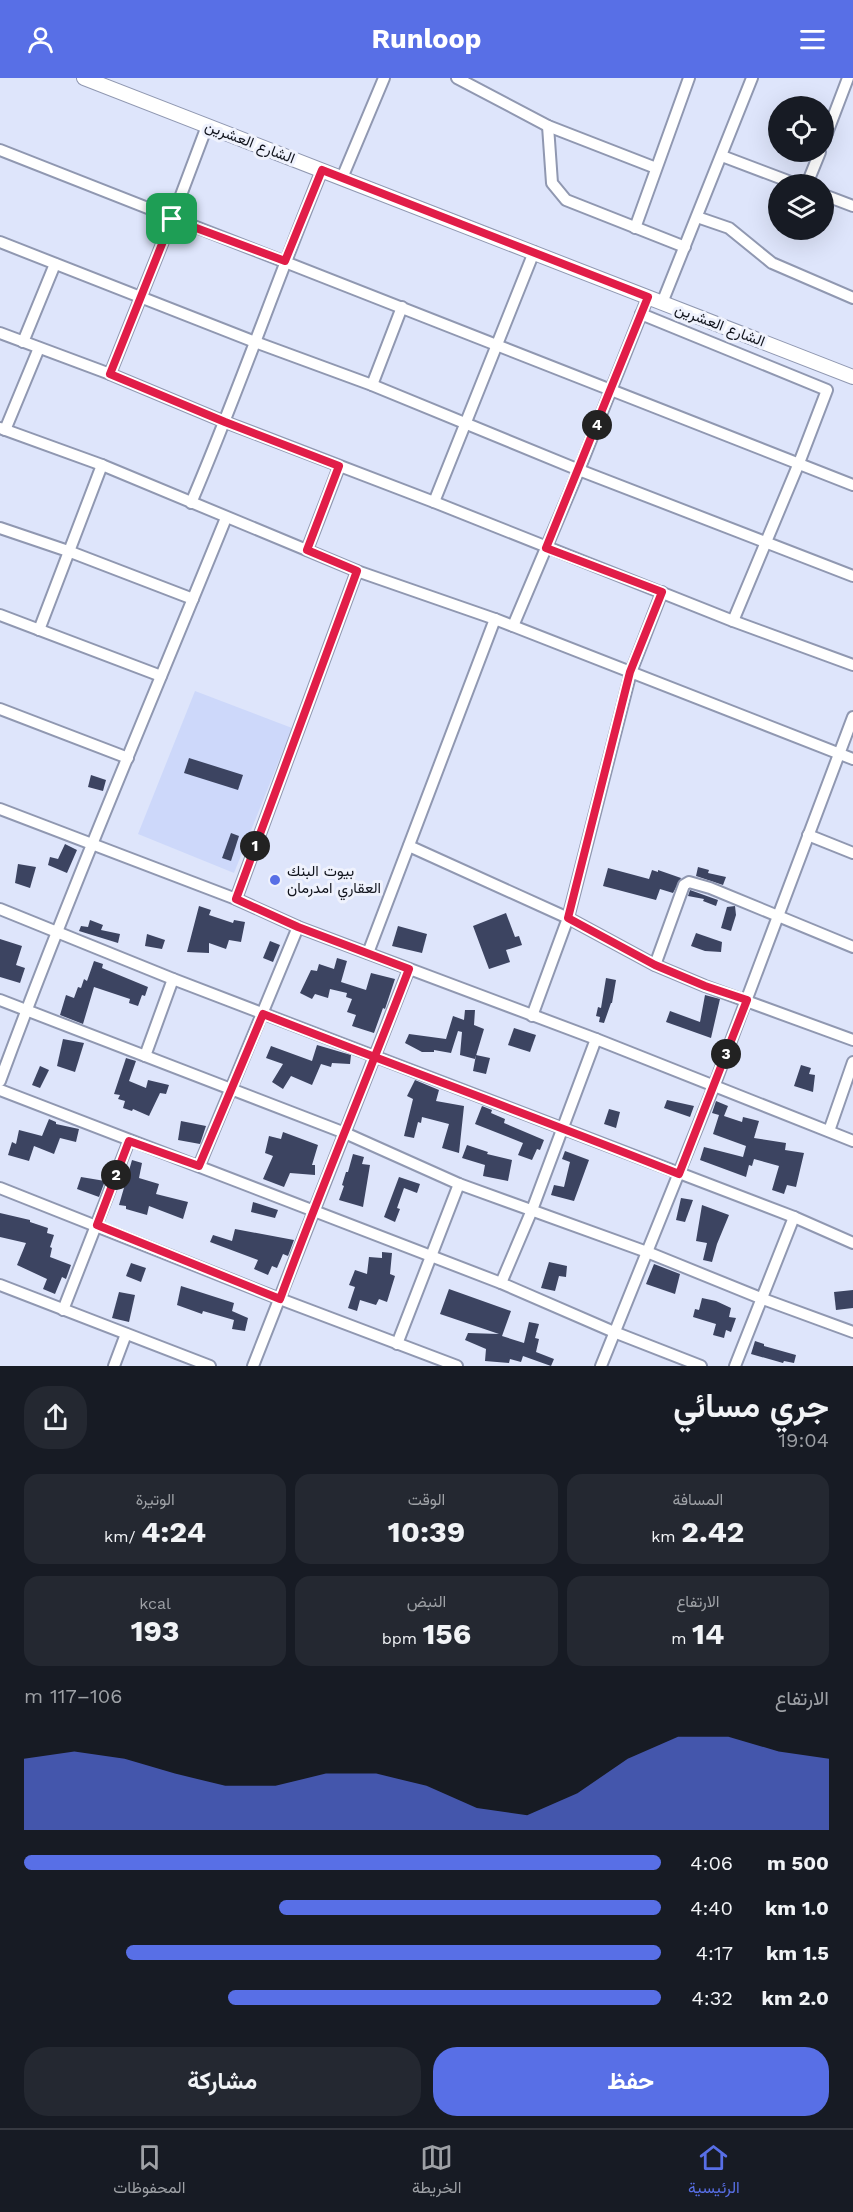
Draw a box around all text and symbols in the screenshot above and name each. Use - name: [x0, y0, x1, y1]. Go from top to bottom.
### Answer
- icon: person: [24, 23, 57, 56]
- text: Runloop: [371, 23, 482, 55]
- icon: menu: [796, 23, 829, 56]
- map controls: [768, 96, 834, 240]
- button: locate: [768, 96, 834, 162]
- street label: الشارع العشرين: [202, 117, 297, 169]
- button: layers: [768, 174, 834, 240]
- pin: [146, 193, 197, 244]
- icon: arrive: [155, 202, 188, 235]
- street label: الشارع العشرين: [672, 300, 767, 352]
- pin: 4: [582, 410, 612, 440]
- text: 4: [592, 415, 602, 434]
- pin: 1: [240, 831, 270, 861]
- text: 1: [252, 836, 258, 855]
- place label: بيوت البنك العقاري امدرمان: [287, 862, 381, 901]
- marker: بيوت البنك العقاري امدرمان: [268, 873, 282, 887]
- pin: 3: [711, 1039, 741, 1069]
- text: 3: [721, 1044, 731, 1063]
- pin: 2: [101, 1160, 131, 1190]
- text: 2: [111, 1165, 121, 1184]
- button: share: [24, 1386, 87, 1449]
- text: جري مسائي: [673, 1386, 829, 1425]
- text: 19:04: [778, 1428, 829, 1452]
- text: الوتيرة: [136, 1490, 175, 1509]
- text: الوقت: [408, 1490, 445, 1509]
- text: المسافة: [672, 1490, 723, 1509]
- text: 4:24: [141, 1514, 206, 1549]
- text: 10:39: [388, 1514, 465, 1549]
- text: 2.42: [681, 1514, 744, 1549]
- text: /km: [104, 1527, 141, 1546]
- text: km: [651, 1527, 681, 1546]
- text: النبض: [407, 1592, 446, 1611]
- text: الارتفاع: [676, 1592, 720, 1611]
- text: kcal: [139, 1594, 171, 1613]
- text: 193: [131, 1613, 180, 1648]
- text: 156: [422, 1616, 471, 1651]
- text: 14: [692, 1616, 724, 1651]
- text: bpm: [382, 1629, 422, 1648]
- text: m: [671, 1629, 692, 1648]
- text: 106–117 m: [24, 1684, 122, 1708]
- text: الارتفاع: [775, 1686, 829, 1710]
- text: 4:06: [690, 1851, 733, 1875]
- text: 500 m: [767, 1851, 829, 1875]
- text: 4:40: [690, 1896, 733, 1920]
- text: 1.0 km: [765, 1896, 829, 1920]
- text: 4:17: [696, 1941, 733, 1965]
- text: 1.5 km: [766, 1941, 829, 1965]
- text: 4:32: [692, 1986, 733, 2010]
- text: 2.0 km: [762, 1986, 829, 2010]
- button: مشاركة: [24, 2047, 421, 2116]
- button: حفظ: [433, 2047, 829, 2116]
- tab: المحفوظات: [113, 2141, 185, 2202]
- tab: الخريطة: [412, 2141, 461, 2202]
- tab: الرئيسية: [688, 2141, 740, 2202]

